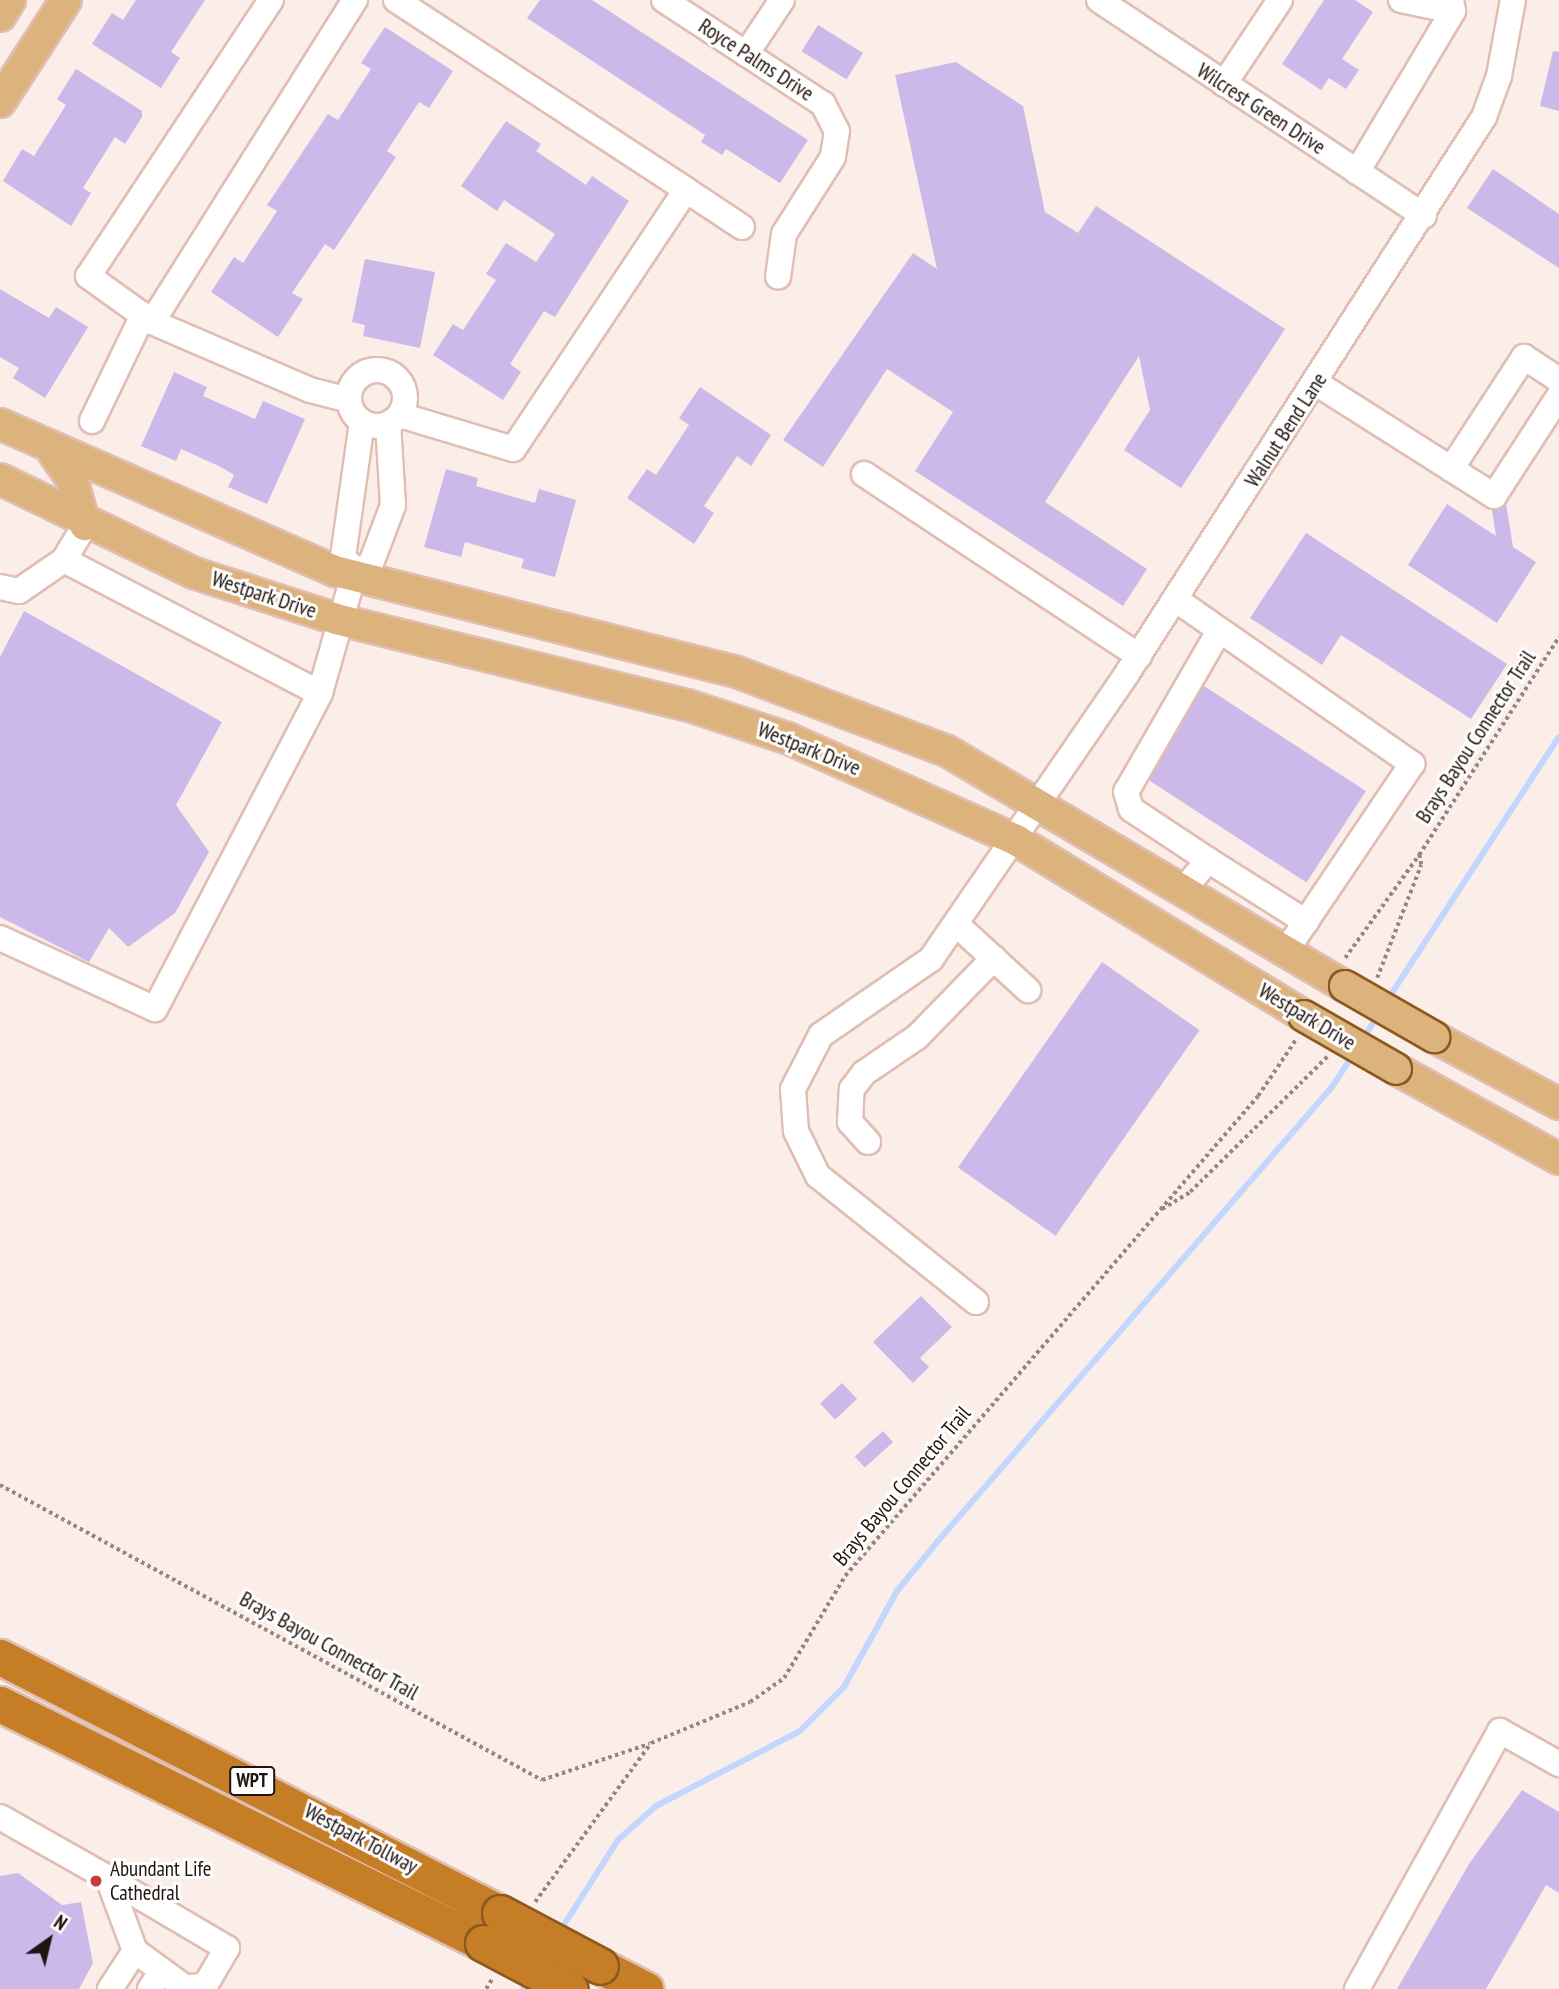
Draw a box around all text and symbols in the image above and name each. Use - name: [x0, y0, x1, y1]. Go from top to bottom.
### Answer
- street label: Royce Palms Drive: [694, 14, 818, 106]
- street label: Wilcrest Green Drive: [1192, 58, 1330, 160]
- street label: Walnut Bend Lane: [1240, 368, 1332, 492]
- street label: Westpark Drive: [208, 566, 320, 624]
- street label: Brays Bayou Connector Trail: [1411, 646, 1541, 828]
- street label: Westpark Drive: [754, 717, 864, 781]
- street label: Westpark Drive: [1254, 978, 1360, 1056]
- street label: Brays Bayou Connector Trail: [828, 1401, 976, 1571]
- street label: Brays Bayou Connector Trail: [235, 1586, 423, 1706]
- road number: WPT: [228, 1765, 276, 1796]
- street label: Westpark Tollway: [300, 1798, 422, 1880]
- place label: Abundant Life Cathedral: [110, 1856, 211, 1906]
- marker: Abundant Life Cathedral: [88, 1873, 104, 1889]
- north arrow: [14, 1905, 84, 1975]
- text: N: [50, 1910, 72, 1935]

